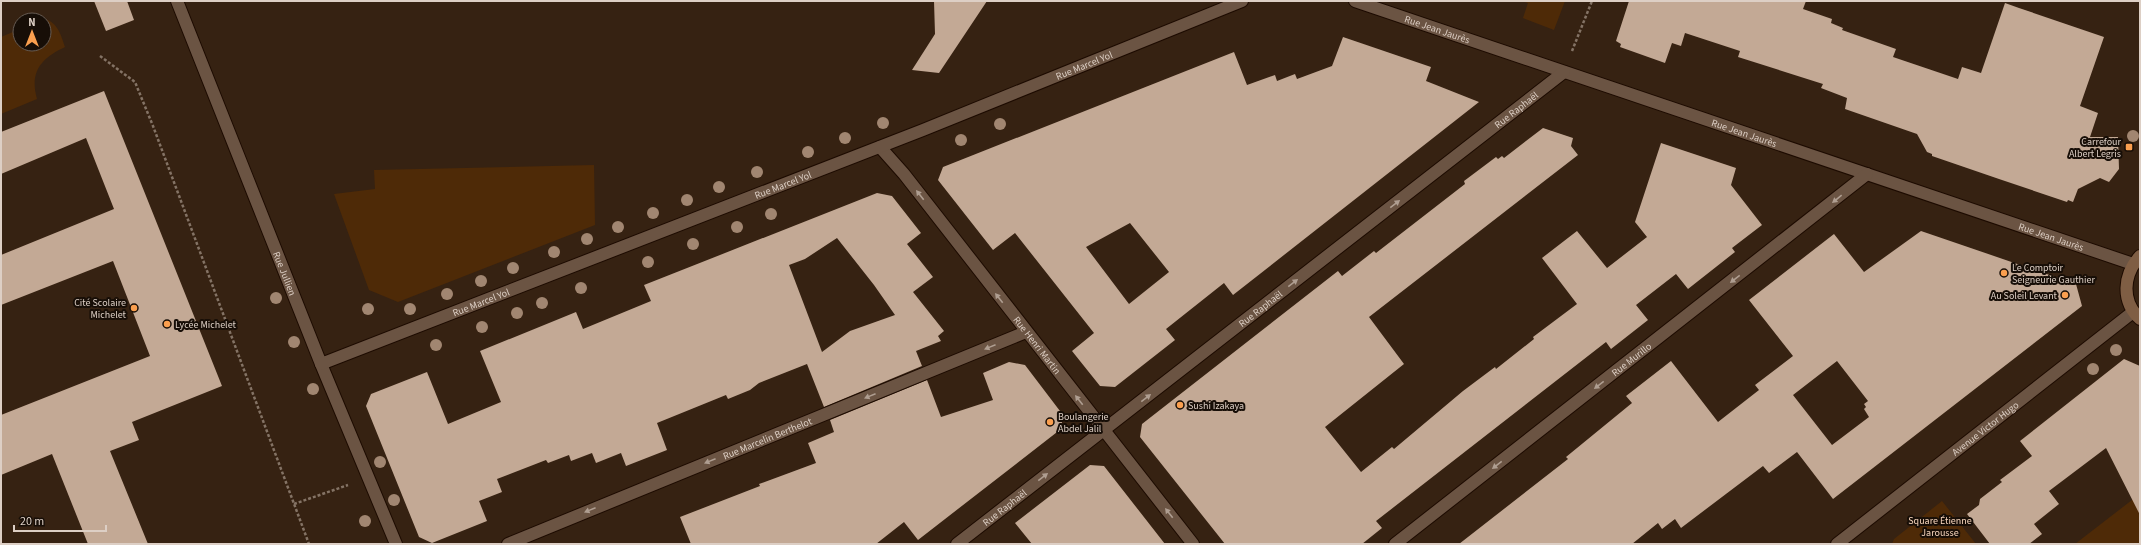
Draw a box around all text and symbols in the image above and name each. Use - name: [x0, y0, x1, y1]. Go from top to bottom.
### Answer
- north arrow: [12, 12, 52, 52]
- street label: Rue Jean Jaurès: [1403, 12, 1472, 47]
- text: N: [28, 15, 36, 30]
- street label: Rue Marcel Yol: [1054, 48, 1115, 84]
- street label: Rue Raphaël: [1492, 88, 1542, 132]
- street label: Rue Jean Jaurès: [1710, 116, 1779, 151]
- place label: Carrefour Albert Legris: [2069, 135, 2122, 161]
- marker: Carrefour Albert Legris: [2124, 142, 2134, 152]
- street label: Rue Marcel Yol: [753, 168, 814, 203]
- one-way arrow: [916, 189, 924, 200]
- one-way arrow: [1832, 195, 1843, 203]
- one-way arrow: [1390, 199, 1401, 208]
- street label: Rue Jean Jaurès: [2016, 220, 2085, 255]
- street label: Rue Jullien: [269, 250, 299, 298]
- place label: Le Comptoir Seigneurie Gauthier: [2012, 261, 2095, 287]
- marker: Le Comptoir Seigneurie Gauthier: [1999, 268, 2009, 278]
- one-way arrow: [1729, 275, 1740, 283]
- one-way arrow: [1287, 279, 1298, 288]
- street label: Rue Marcel Yol: [451, 285, 512, 320]
- street label: Rue Raphaël: [1236, 287, 1286, 331]
- place label: Au Soleil Levant: [1991, 289, 2058, 303]
- marker: Au Soleil Levant: [2060, 290, 2070, 300]
- one-way arrow: [995, 292, 1004, 303]
- place label: Cité Scolaire Michelet: [74, 296, 127, 322]
- marker: Cité Scolaire Michelet: [129, 303, 139, 313]
- street label: Rue Henri Martin: [1010, 314, 1064, 378]
- place label: Lycée Michelet: [175, 318, 237, 332]
- marker: Lycée Michelet: [162, 319, 172, 329]
- street label: Rue Murillo: [1609, 340, 1655, 380]
- one-way arrow: [983, 344, 995, 350]
- one-way arrow: [1594, 381, 1605, 389]
- one-way arrow: [864, 393, 875, 399]
- one-way arrow: [1140, 393, 1151, 402]
- one-way arrow: [1075, 395, 1084, 406]
- street label: Avenue Victor Hugo: [1949, 398, 2022, 459]
- place label: Sushi Izakaya: [1188, 399, 1244, 413]
- marker: Sushi Izakaya: [1175, 400, 1185, 410]
- place label: Boulangerie Abdel Jalil: [1058, 410, 1109, 436]
- street label: Rue Marcelin Berthelot: [721, 414, 815, 463]
- marker: Boulangerie Abdel Jalil: [1045, 417, 1055, 427]
- one-way arrow: [704, 459, 716, 465]
- one-way arrow: [1491, 461, 1502, 469]
- one-way arrow: [1037, 473, 1048, 481]
- street label: Rue Raphaël: [980, 486, 1030, 530]
- scale bar: [14, 507, 106, 533]
- one-way arrow: [584, 508, 596, 514]
- one-way arrow: [1164, 508, 1173, 519]
- text: 20 m: [20, 513, 44, 530]
- park label: Square Étienne Jarousse: [1908, 514, 1972, 540]

